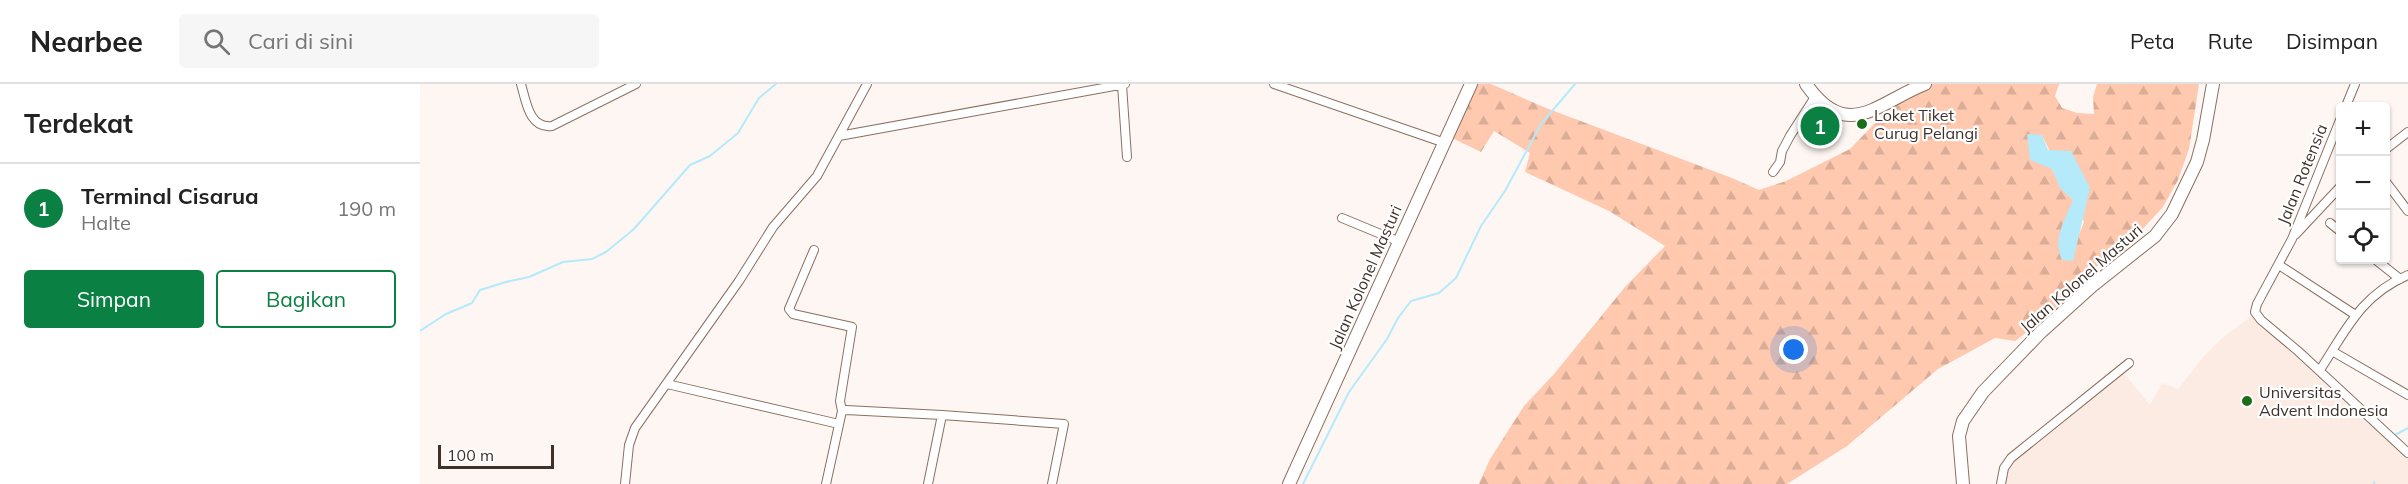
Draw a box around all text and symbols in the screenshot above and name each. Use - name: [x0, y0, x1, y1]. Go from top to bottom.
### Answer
- search box: [179, 14, 599, 68]
- text: Nearbee: [30, 24, 143, 59]
- icon: search: [200, 25, 233, 58]
- text: Cari di sini: [248, 27, 353, 55]
- text: Peta: [2130, 28, 2175, 54]
- text: Rute: [2208, 28, 2253, 54]
- text: Disimpan: [2286, 28, 2378, 54]
- map controls: [2336, 102, 2390, 264]
- button: +: [2336, 102, 2390, 156]
- pin: 1: [1800, 104, 1840, 148]
- place label: Loket Tiket Curug Pelangi: [1874, 105, 1978, 143]
- text: Terdekat: [24, 107, 133, 140]
- marker: Loket Tiket Curug Pelangi: [1855, 117, 1869, 131]
- street label: Jalan Rotensia: [2273, 121, 2331, 227]
- button: −: [2336, 156, 2390, 210]
- text: Terminal Cisarua: [81, 182, 259, 210]
- text: 1: [38, 196, 50, 221]
- text: 190 m: [337, 196, 396, 221]
- street label: Jalan Kolonel Masturi: [1324, 202, 1406, 352]
- text: Halte: [81, 210, 131, 235]
- button: locate: [2336, 210, 2390, 264]
- street label: Jalan Kolonel Masturi: [2016, 219, 2146, 337]
- button: Simpan: [24, 270, 204, 328]
- button: Bagikan: [216, 270, 396, 328]
- your location: [1779, 335, 1808, 364]
- place label: Universitas Advent Indonesia: [2259, 382, 2388, 420]
- marker: Universitas Advent Indonesia: [2240, 394, 2254, 408]
- scale bar: [438, 442, 554, 470]
- text: 100 m: [447, 445, 494, 465]

